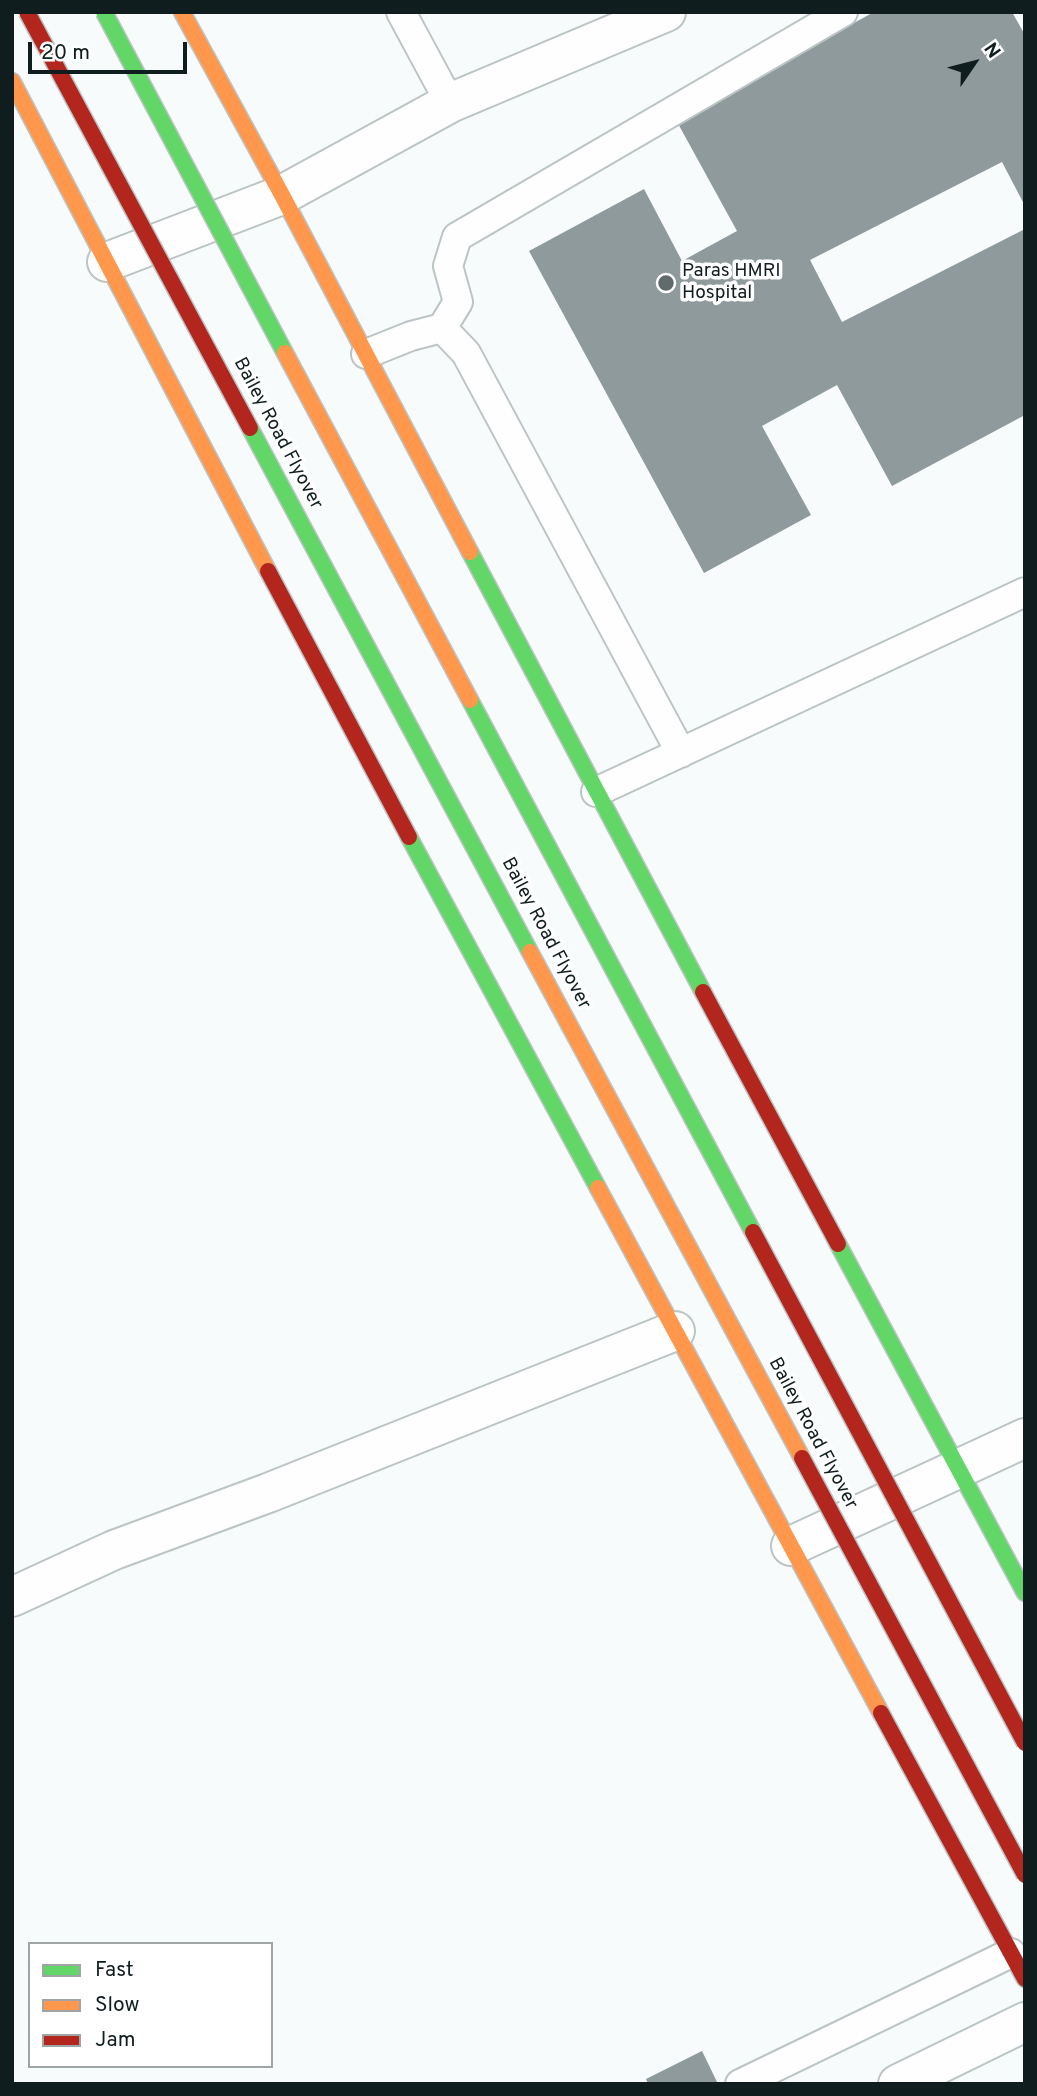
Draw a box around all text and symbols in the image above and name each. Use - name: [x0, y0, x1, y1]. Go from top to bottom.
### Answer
- scale bar: [32, 28, 191, 72]
- north arrow: [939, 28, 1009, 98]
- text: N: [977, 38, 1005, 63]
- text: 20 m: [41, 40, 90, 67]
- place label: Paras HMRI Hospital: [682, 261, 781, 305]
- marker: Paras HMRI Hospital: [656, 273, 676, 293]
- street label: Bailey Road Flyover: [227, 354, 327, 514]
- street label: Bailey Road Flyover: [495, 854, 595, 1014]
- street label: Bailey Road Flyover: [762, 1354, 862, 1514]
- legend: [28, 1942, 273, 2068]
- text: Fast: [95, 1957, 134, 1984]
- text: Slow: [95, 1992, 140, 2019]
- text: Jam: [95, 2027, 136, 2054]

